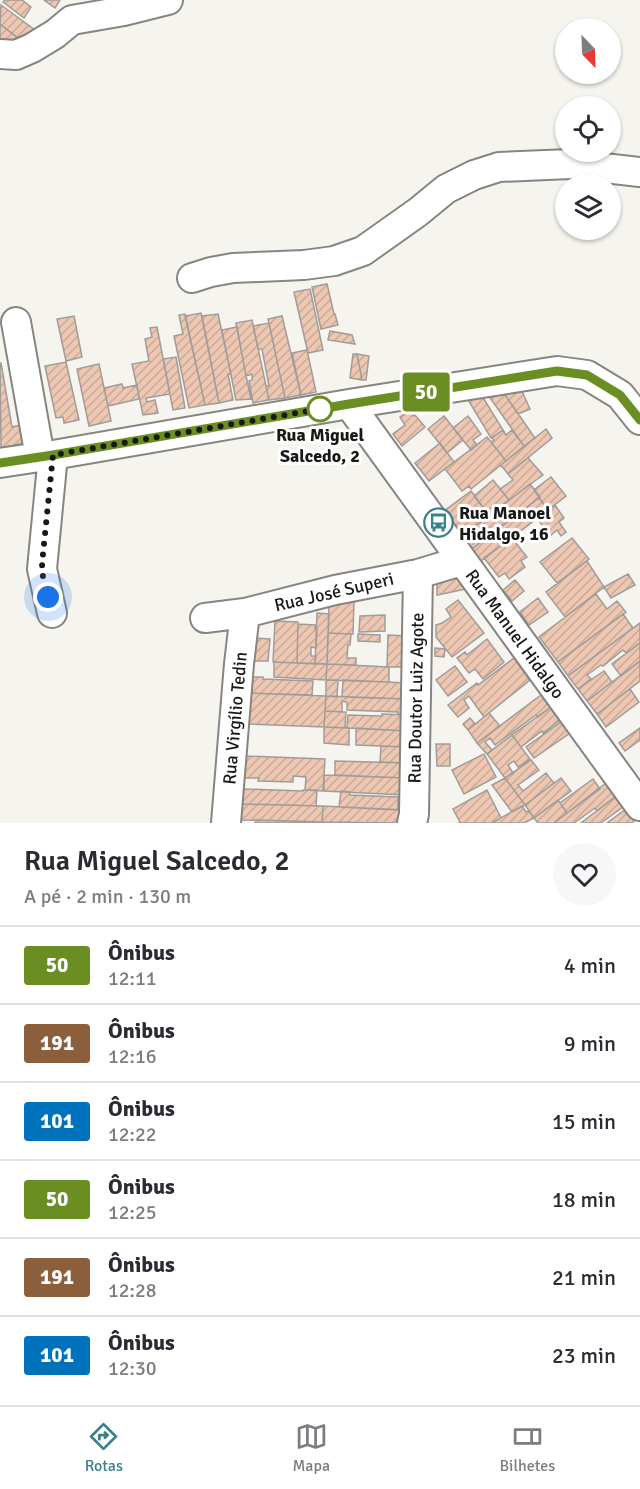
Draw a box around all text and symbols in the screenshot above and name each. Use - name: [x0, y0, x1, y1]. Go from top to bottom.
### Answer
- north arrow: [555, 18, 621, 84]
- map controls: [555, 18, 621, 240]
- button: locate: [555, 96, 621, 162]
- button: layers: [555, 174, 621, 240]
- line badge: 50: [399, 372, 453, 412]
- text: 50: [415, 379, 437, 405]
- marker: Rua Miguel Salcedo, 2: [307, 396, 333, 422]
- place label: Rua Miguel Salcedo, 2: [276, 424, 364, 467]
- place label: Rua Manoel Hidalgo, 16: [459, 502, 551, 545]
- bus stop icon: Rua Manoel Hidalgo, 16: [422, 507, 454, 539]
- street label: Rua Manuel Hidalgo: [461, 565, 569, 703]
- street label: Rua José Superi: [272, 568, 396, 616]
- your location: [33, 582, 63, 612]
- street label: Rua Doutor Luiz Agote: [404, 613, 428, 783]
- street label: Rua Virgílio Tedin: [218, 651, 252, 785]
- button: heart: [553, 843, 616, 906]
- text: Rua Miguel Salcedo, 2: [24, 844, 290, 878]
- text: A pé · 2 min · 130 m: [24, 884, 191, 909]
- text: Ônibus: [108, 939, 175, 966]
- text: 50: [46, 952, 68, 978]
- text: 4 min: [564, 952, 616, 979]
- text: 12:11: [108, 966, 157, 991]
- text: Ônibus: [108, 1017, 175, 1044]
- text: 191: [40, 1030, 74, 1056]
- text: 9 min: [564, 1030, 616, 1057]
- text: 12:16: [108, 1044, 157, 1069]
- text: Ônibus: [108, 1095, 175, 1122]
- text: 101: [40, 1108, 74, 1134]
- text: 15 min: [552, 1108, 616, 1135]
- text: 12:22: [108, 1122, 157, 1147]
- text: Ônibus: [108, 1173, 175, 1200]
- text: 50: [46, 1186, 68, 1212]
- text: 18 min: [552, 1186, 616, 1213]
- text: 12:25: [108, 1200, 157, 1225]
- text: Ônibus: [108, 1251, 175, 1278]
- text: 191: [40, 1264, 74, 1290]
- text: 21 min: [552, 1264, 616, 1291]
- text: 12:28: [108, 1278, 157, 1303]
- text: Ônibus: [108, 1329, 175, 1356]
- text: 101: [40, 1342, 74, 1368]
- text: 23 min: [552, 1342, 616, 1369]
- text: 12:30: [108, 1356, 157, 1381]
- tab: Rotas: [85, 1420, 123, 1476]
- tab: Mapa: [292, 1420, 330, 1476]
- tab: Bilhetes: [499, 1420, 555, 1476]

